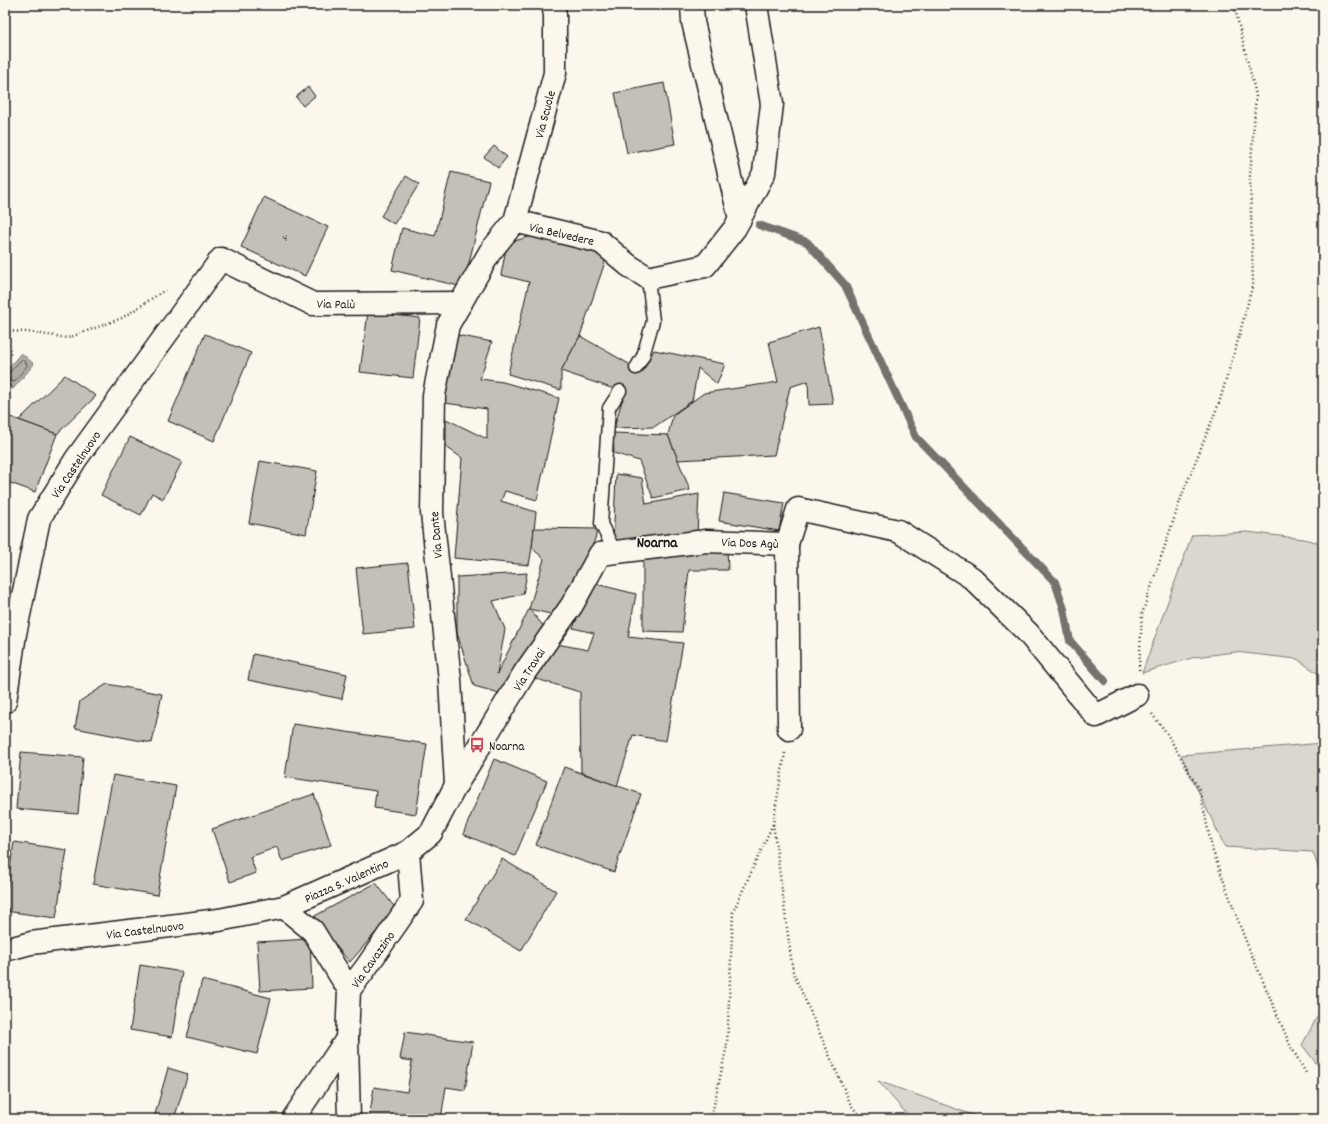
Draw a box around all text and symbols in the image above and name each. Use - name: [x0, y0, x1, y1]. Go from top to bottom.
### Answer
- street label: Via Scuole: [531, 88, 562, 141]
- street label: Via Belvedere: [527, 219, 596, 252]
- house number: 4: [283, 231, 287, 247]
- street label: Via Palù: [317, 296, 355, 315]
- street label: Via Castelnuovo: [47, 428, 107, 503]
- street label: Via Dante: [426, 510, 449, 559]
- district label: Noarna: [637, 533, 678, 555]
- street label: Via Dos Agù: [721, 534, 779, 555]
- street label: Via Travai: [509, 645, 551, 696]
- bus stop icon: Noarna: [468, 736, 486, 754]
- place label: Noarna: [489, 738, 525, 757]
- street label: Piazza S. Valentino: [302, 855, 392, 909]
- street label: Via Castelnuovo: [105, 917, 185, 946]
- street label: Via Cavazzino: [347, 928, 401, 993]

